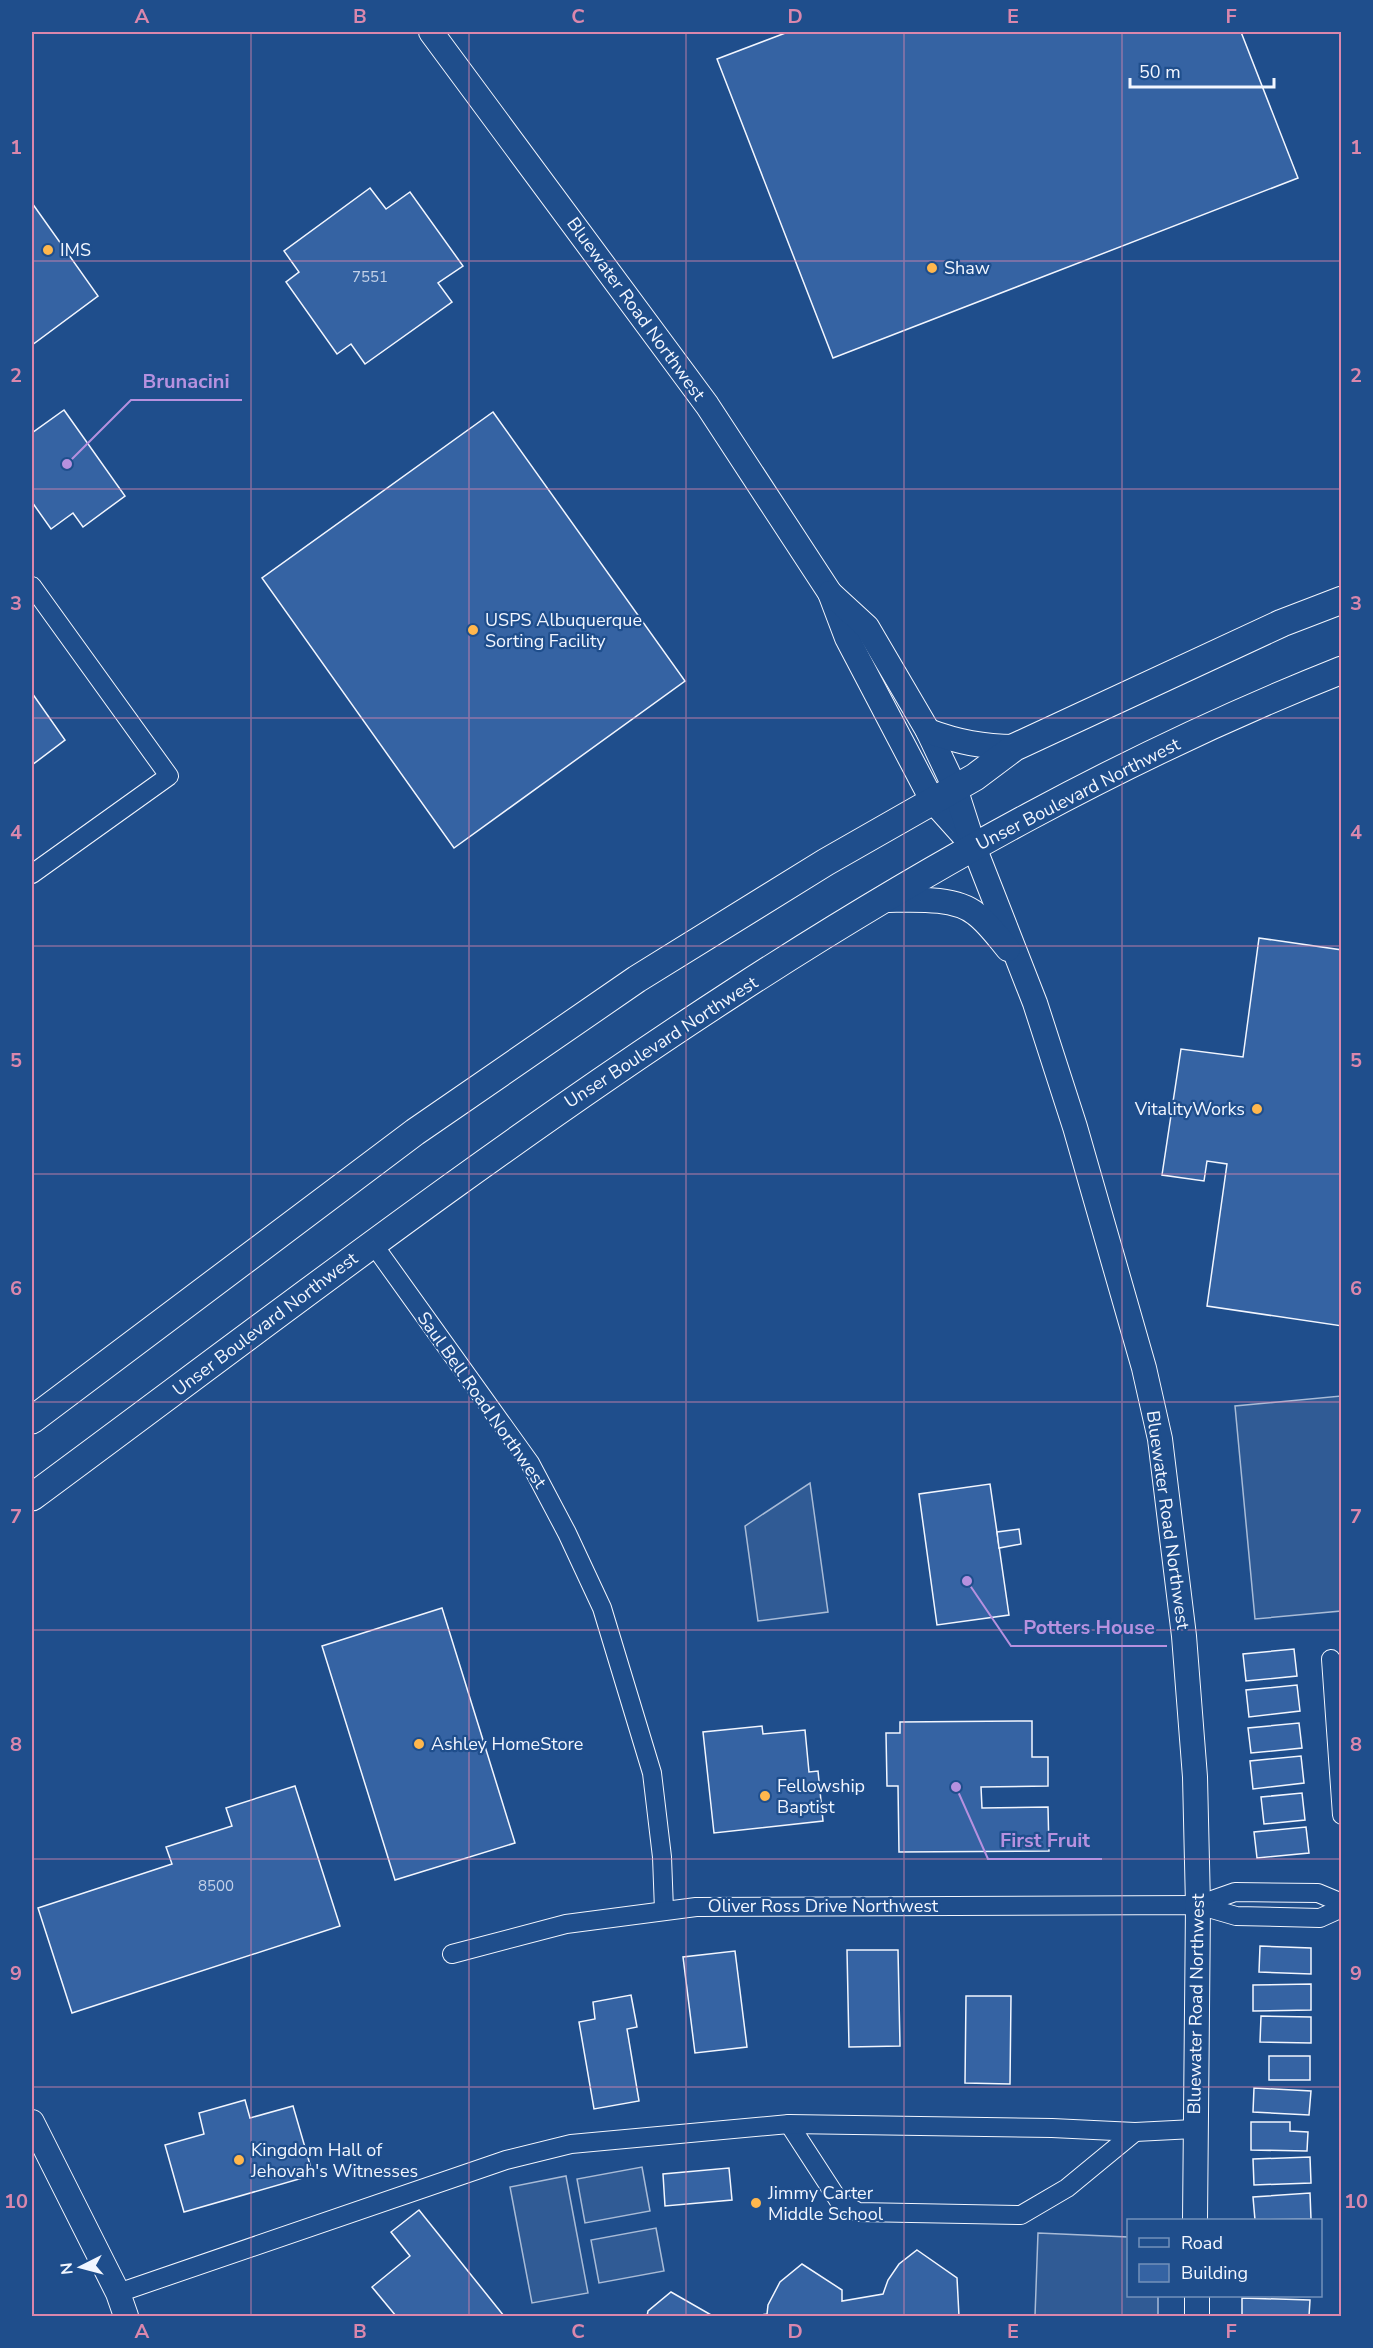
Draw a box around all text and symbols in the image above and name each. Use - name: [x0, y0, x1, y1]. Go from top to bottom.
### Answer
- text: A: [135, 3, 150, 30]
- text: B: [353, 3, 367, 30]
- text: C: [571, 3, 585, 30]
- text: D: [787, 3, 803, 30]
- text: E: [1007, 3, 1019, 30]
- text: F: [1225, 3, 1237, 30]
- scale bar: [1130, 51, 1274, 89]
- text: 50 m: [1139, 60, 1181, 84]
- text: 1: [10, 134, 22, 161]
- text: 1: [1350, 134, 1362, 161]
- street label: Bluewater Road Northwest: [561, 213, 711, 406]
- place label: IMS: [60, 238, 91, 262]
- marker: IMS: [41, 243, 55, 257]
- place label: Shaw: [944, 256, 990, 280]
- marker: Shaw: [925, 261, 939, 275]
- house number: 7551: [352, 267, 388, 287]
- text: 2: [10, 362, 22, 389]
- callout: Brunacini: [131, 362, 242, 400]
- text: 2: [1350, 362, 1362, 389]
- text: Brunacini: [142, 368, 230, 395]
- text: 3: [10, 590, 22, 617]
- text: 3: [1350, 590, 1362, 617]
- place label: USPS Albuquerque Sorting Facility: [485, 608, 642, 653]
- marker: USPS Albuquerque Sorting Facility: [466, 623, 480, 637]
- street label: Unser Boulevard Northwest: [972, 732, 1185, 856]
- text: 4: [10, 819, 22, 846]
- text: 4: [1350, 819, 1362, 846]
- street label: Unser Boulevard Northwest: [560, 970, 763, 1114]
- text: 5: [10, 1047, 22, 1074]
- text: 5: [1350, 1047, 1362, 1074]
- place label: VitalityWorks: [1134, 1097, 1245, 1121]
- marker: VitalityWorks: [1250, 1102, 1264, 1116]
- street label: Unser Boulevard Northwest: [168, 1246, 363, 1402]
- text: 6: [10, 1275, 22, 1302]
- text: 6: [1350, 1275, 1362, 1302]
- street label: Saul Bell Road Northwest: [412, 1307, 553, 1494]
- street label: Bluewater Road Northwest: [1141, 1409, 1195, 1632]
- text: 7: [10, 1503, 22, 1530]
- text: 7: [1350, 1503, 1362, 1530]
- callout: Potters House: [1011, 1608, 1167, 1646]
- text: Potters House: [1023, 1614, 1155, 1641]
- text: 8: [10, 1731, 22, 1758]
- text: 8: [1350, 1731, 1362, 1758]
- place label: Ashley HomeStore: [431, 1732, 583, 1756]
- marker: Ashley HomeStore: [412, 1737, 426, 1751]
- place label: Fellowship Baptist: [777, 1774, 865, 1819]
- marker: Fellowship Baptist: [758, 1789, 772, 1803]
- callout: First Fruit: [988, 1821, 1102, 1859]
- text: First Fruit: [1000, 1827, 1090, 1854]
- house number: 8500: [198, 1876, 234, 1896]
- street label: Bluewater Road Northwest: [1182, 1893, 1210, 2115]
- street label: Oliver Ross Drive Northwest: [708, 1894, 939, 1918]
- text: 9: [10, 1960, 22, 1987]
- text: 9: [1350, 1960, 1362, 1987]
- place label: Kingdom Hall of Jehovah's Witnesses: [250, 2138, 418, 2183]
- marker: Kingdom Hall of Jehovah's Witnesses: [232, 2153, 246, 2167]
- place label: Jimmy Carter Middle School: [767, 2181, 884, 2226]
- text: 10: [4, 2188, 28, 2215]
- text: 10: [1344, 2188, 1368, 2215]
- marker: Jimmy Carter Middle School: [749, 2196, 763, 2210]
- legend: [1127, 2219, 1322, 2297]
- text: Road: [1181, 2231, 1223, 2255]
- north arrow: [51, 2237, 111, 2297]
- text: N: [56, 2261, 79, 2276]
- text: Building: [1181, 2261, 1248, 2285]
- text: A: [135, 2318, 150, 2345]
- text: B: [353, 2318, 367, 2345]
- text: C: [571, 2318, 585, 2345]
- text: D: [787, 2318, 803, 2345]
- text: E: [1007, 2318, 1019, 2345]
- text: F: [1225, 2318, 1237, 2345]

